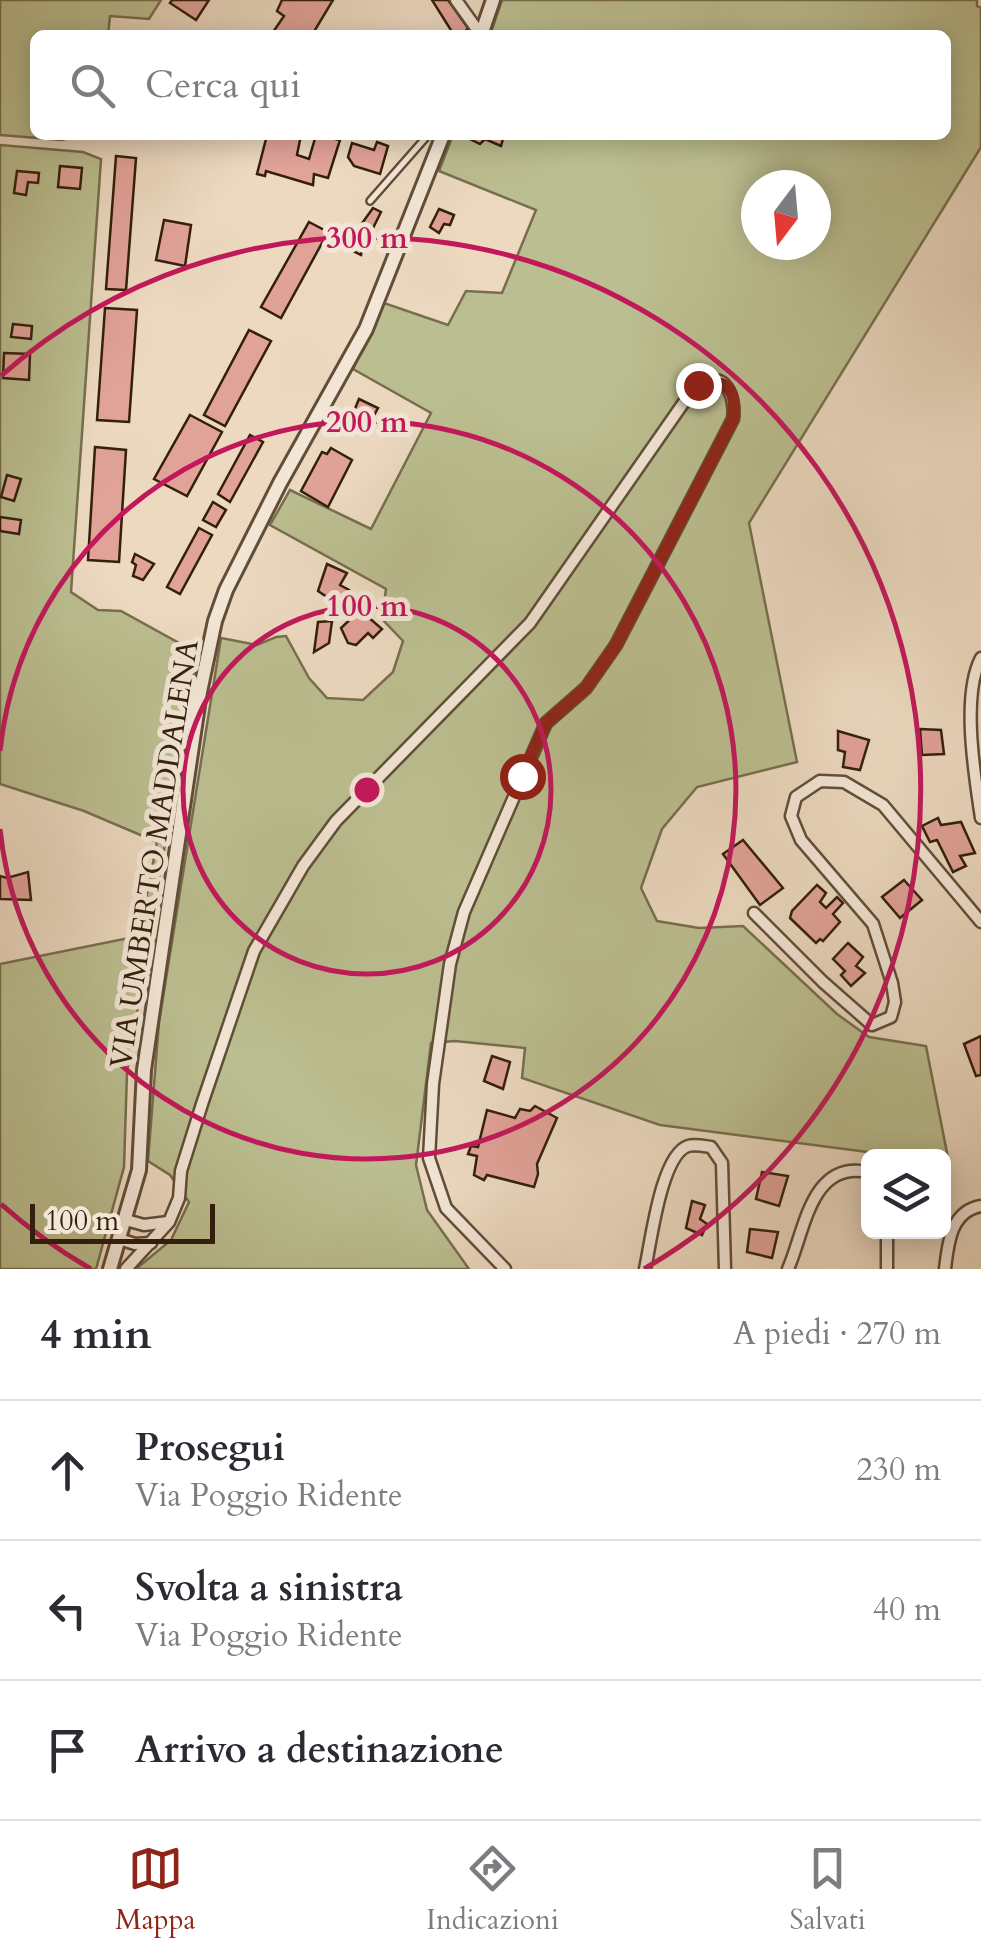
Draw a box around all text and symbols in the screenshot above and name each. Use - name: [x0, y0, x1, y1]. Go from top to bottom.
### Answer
- search box: [30, 30, 951, 140]
- icon: search: [65, 58, 120, 113]
- text: Cerca qui: [145, 59, 301, 111]
- north arrow: [741, 170, 831, 260]
- text: 300 m: [326, 218, 408, 259]
- route end: [676, 363, 722, 409]
- text: 200 m: [326, 402, 408, 443]
- text: 100 m: [326, 586, 408, 627]
- street label: VIA UMBERTO MADDALENA: [100, 636, 209, 1071]
- route start: [500, 754, 546, 800]
- centre of rings: [349, 772, 385, 808]
- map controls: [861, 1149, 951, 1239]
- button: layers: [861, 1149, 951, 1239]
- scale bar: [30, 1199, 215, 1244]
- text: 100 m: [45, 1202, 119, 1240]
- text: 4 min: [40, 1306, 152, 1363]
- text: A piedi · 270 m: [733, 1312, 941, 1356]
- text: Prosegui: [135, 1422, 285, 1474]
- icon: ahead: [40, 1443, 95, 1498]
- text: 230 m: [856, 1448, 941, 1492]
- text: Via Poggio Ridente: [135, 1474, 402, 1518]
- text: Svolta a sinistra: [135, 1562, 403, 1614]
- icon: left: [40, 1583, 95, 1638]
- text: 40 m: [873, 1588, 941, 1632]
- text: Via Poggio Ridente: [135, 1614, 402, 1658]
- icon: arrive: [40, 1723, 95, 1778]
- text: Arrivo a destinazione: [135, 1724, 504, 1776]
- tab: Mappa: [115, 1841, 196, 1939]
- tab: Indicazioni: [426, 1841, 559, 1939]
- tab: Salvati: [789, 1841, 866, 1939]

